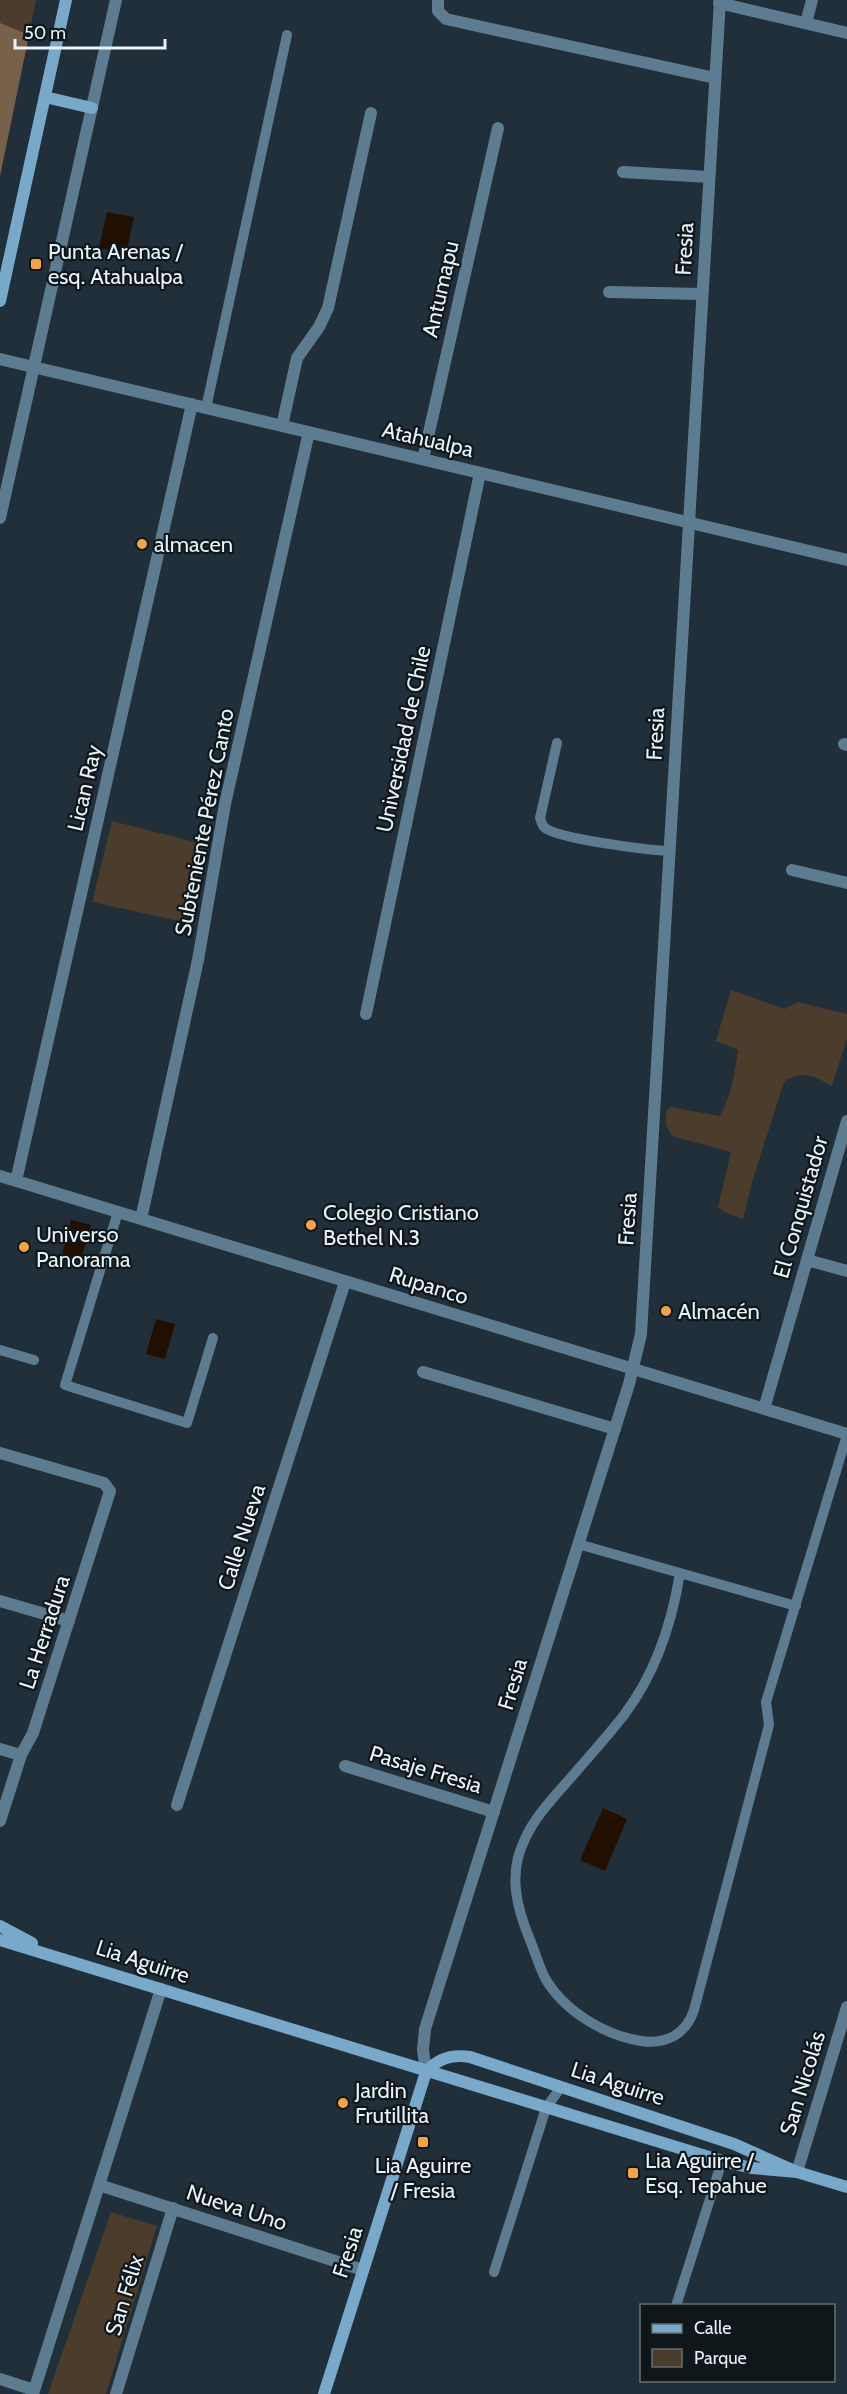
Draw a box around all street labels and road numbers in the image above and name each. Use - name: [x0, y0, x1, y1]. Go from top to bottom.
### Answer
- street label: Fresia: [670, 222, 699, 276]
- street label: Antumapu: [416, 238, 465, 340]
- street label: Atahualpa: [380, 416, 477, 463]
- street label: Universidad de Chile: [371, 643, 436, 835]
- street label: Subteniente Pérez Canto: [169, 706, 240, 938]
- street label: Fresia: [641, 707, 670, 761]
- street label: Lican Ray: [61, 742, 108, 834]
- street label: El Conquistador: [767, 1133, 834, 1281]
- street label: Fresia: [612, 1191, 643, 1246]
- street label: Rupanco: [386, 1261, 472, 1310]
- street label: Calle Nueva: [212, 1480, 271, 1594]
- street label: La Herradura: [13, 1571, 76, 1693]
- street label: Fresia: [492, 1655, 533, 1713]
- street label: Pasaje Fresia: [366, 1740, 486, 1799]
- street label: Lia Aguirre: [93, 1934, 193, 1989]
- street label: San Nicolás: [774, 2028, 831, 2138]
- street label: Lia Aguirre: [568, 2056, 668, 2111]
- street label: Nueva Uno: [183, 2179, 291, 2236]
- street label: Fresia: [326, 2222, 369, 2281]
- street label: San Félix: [99, 2251, 150, 2339]

